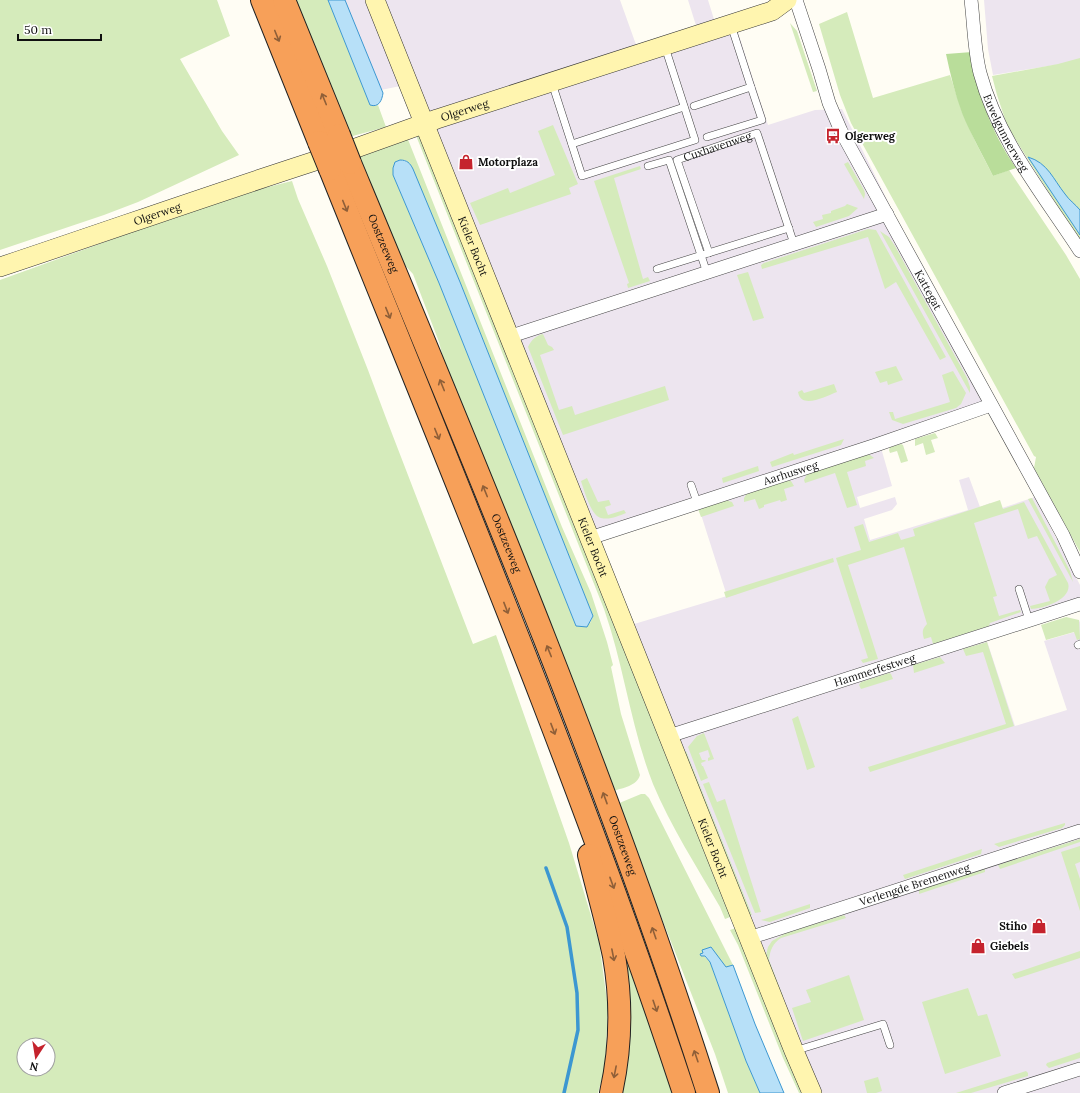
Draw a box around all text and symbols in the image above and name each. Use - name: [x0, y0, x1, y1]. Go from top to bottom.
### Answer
- scale bar: [18, 16, 101, 42]
- text: 50 m: [24, 22, 52, 37]
- one-way arrow: [273, 30, 281, 42]
- street label: Euvelgunnerweg: [980, 92, 1032, 175]
- one-way arrow: [320, 94, 328, 106]
- street label: Olgerweg: [439, 96, 491, 124]
- bus stop icon: Olgerweg: [824, 127, 842, 145]
- street label: Cuxhavenweg: [682, 128, 754, 164]
- place label: Olgerweg: [845, 129, 896, 143]
- shop icon: Motorplaza: [457, 153, 475, 171]
- place label: Motorplaza: [478, 155, 538, 169]
- street label: Olgerweg: [132, 199, 184, 228]
- one-way arrow: [341, 199, 349, 211]
- street label: Oostzeeweg: [365, 212, 402, 276]
- street label: Kieler Bocht: [455, 214, 492, 279]
- street label: Kattegat: [912, 267, 945, 313]
- one-way arrow: [385, 307, 392, 319]
- one-way arrow: [437, 379, 445, 391]
- one-way arrow: [433, 427, 441, 439]
- street label: Aarhusweg: [761, 457, 821, 488]
- one-way arrow: [481, 485, 489, 497]
- street label: Oostzeeweg: [488, 511, 525, 575]
- street label: Kieler Bocht: [575, 515, 612, 580]
- one-way arrow: [503, 601, 511, 613]
- one-way arrow: [545, 645, 552, 657]
- street label: Hammerfestweg: [832, 650, 918, 690]
- one-way arrow: [550, 722, 558, 734]
- one-way arrow: [600, 792, 608, 804]
- street label: Oostzeeweg: [606, 814, 641, 878]
- street label: Kieler Bocht: [695, 816, 732, 881]
- street label: Verlengde Bremenweg: [857, 860, 972, 909]
- one-way arrow: [608, 877, 616, 889]
- shop icon: Stiho: [1030, 917, 1048, 935]
- place label: Stiho: [999, 919, 1027, 933]
- one-way arrow: [650, 927, 657, 940]
- shop icon: Giebels: [969, 937, 987, 955]
- place label: Giebels: [990, 939, 1029, 953]
- one-way arrow: [610, 948, 618, 961]
- one-way arrow: [652, 999, 659, 1012]
- north arrow: [16, 1037, 56, 1077]
- one-way arrow: [692, 1050, 700, 1062]
- text: N: [28, 1059, 40, 1075]
- one-way arrow: [611, 1066, 619, 1079]

